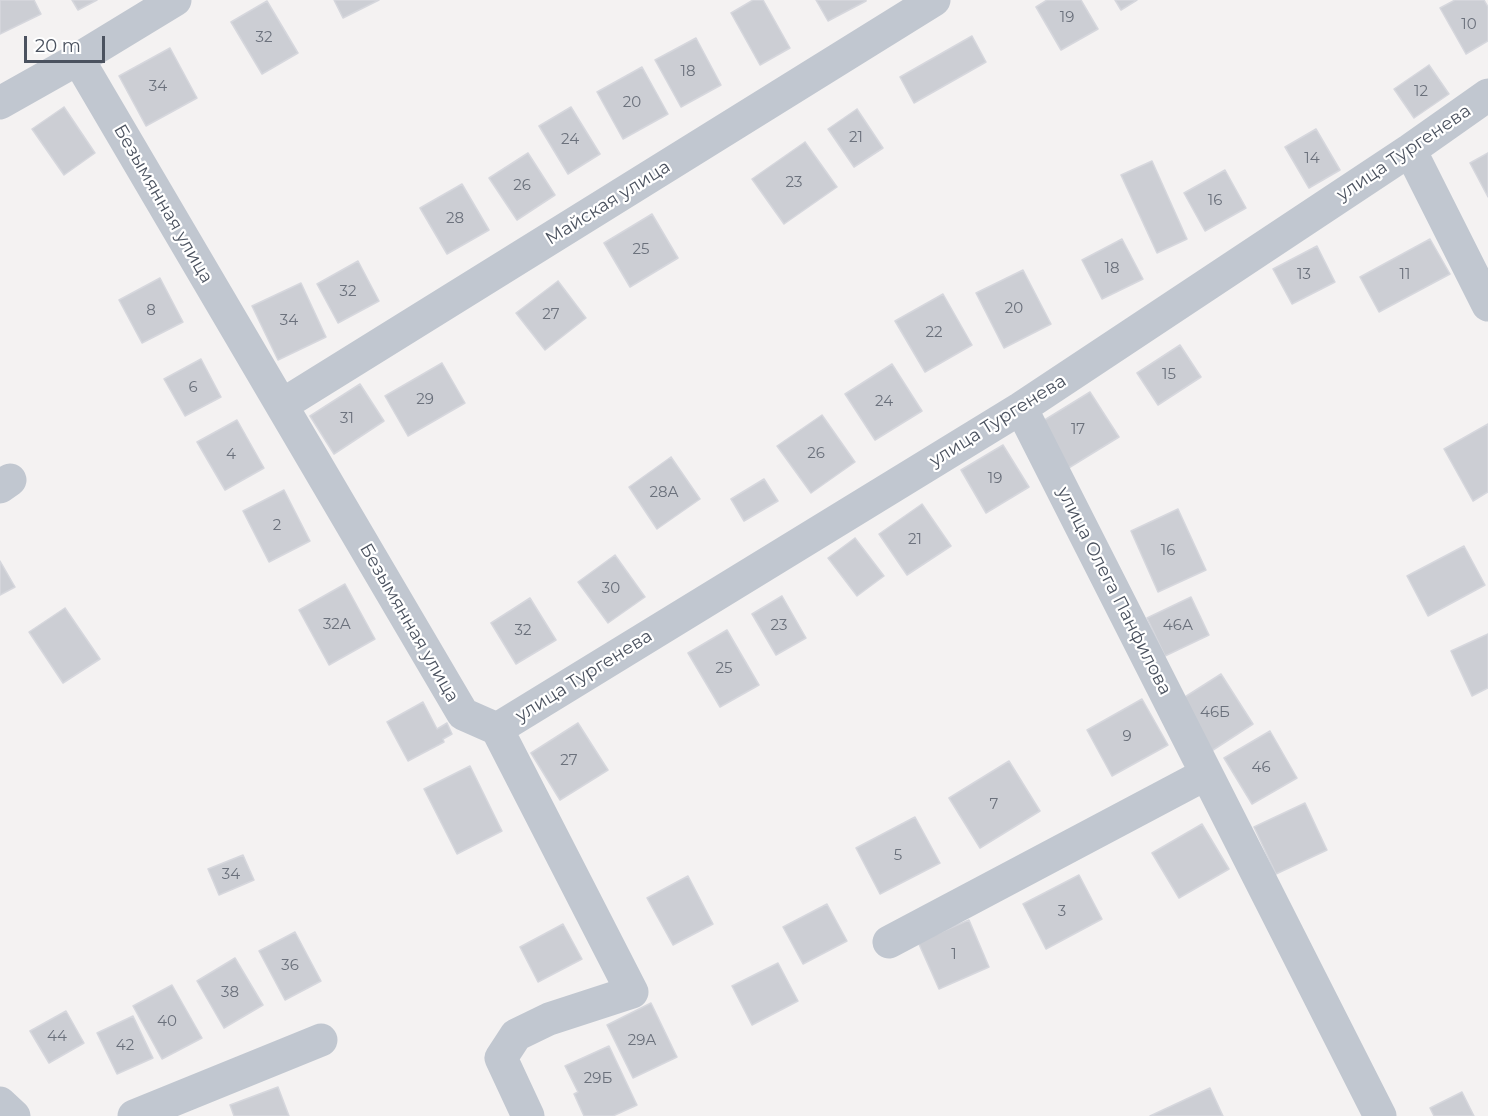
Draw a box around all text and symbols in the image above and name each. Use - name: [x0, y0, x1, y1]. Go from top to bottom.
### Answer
- house number: 19: [1060, 9, 1074, 27]
- house number: 10: [1461, 16, 1477, 34]
- scale bar: [27, 24, 108, 62]
- house number: 32: [256, 29, 272, 47]
- text: 20 m: [35, 35, 81, 57]
- house number: 18: [681, 63, 695, 81]
- house number: 34: [149, 78, 167, 96]
- house number: 12: [1414, 83, 1428, 101]
- house number: 20: [623, 94, 641, 112]
- street label: улица Тургенева: [1333, 100, 1475, 206]
- street label: Безымянная улица: [109, 121, 217, 287]
- house number: 21: [849, 129, 863, 147]
- house number: 24: [561, 131, 579, 149]
- house number: 14: [1304, 150, 1320, 168]
- street label: Майская улица: [542, 156, 674, 250]
- house number: 23: [786, 174, 802, 192]
- house number: 26: [513, 177, 531, 195]
- house number: 16: [1208, 192, 1222, 210]
- house number: 28: [446, 210, 464, 228]
- house number: 25: [632, 241, 650, 259]
- house number: 18: [1105, 260, 1119, 278]
- house number: 13: [1297, 266, 1311, 284]
- house number: 11: [1400, 266, 1410, 284]
- house number: 32: [340, 283, 356, 301]
- house number: 20: [1005, 300, 1023, 318]
- house number: 8: [146, 302, 156, 320]
- house number: 27: [542, 306, 560, 324]
- house number: 34: [280, 312, 298, 330]
- house number: 22: [925, 324, 943, 342]
- house number: 15: [1162, 366, 1176, 384]
- street label: улица Тургенева: [926, 370, 1070, 472]
- house number: 6: [188, 379, 198, 397]
- house number: 29: [416, 391, 434, 409]
- house number: 24: [875, 393, 893, 411]
- house number: 31: [340, 410, 354, 428]
- house number: 17: [1071, 421, 1085, 439]
- house number: 26: [807, 445, 825, 463]
- house number: 4: [226, 446, 236, 464]
- house number: 19: [988, 470, 1002, 488]
- street label: улица Олега Панфилова: [1052, 483, 1176, 699]
- house number: 28А: [649, 484, 679, 502]
- house number: 2: [273, 517, 281, 535]
- house number: 21: [908, 531, 922, 549]
- street label: Безымянная улица: [355, 540, 463, 706]
- house number: 16: [1161, 542, 1175, 560]
- house number: 30: [602, 580, 620, 598]
- house number: 32А: [323, 616, 351, 634]
- house number: 23: [771, 617, 787, 635]
- house number: 46А: [1163, 617, 1193, 635]
- house number: 32: [515, 622, 531, 640]
- street label: улица Тургенева: [512, 625, 656, 727]
- house number: 25: [715, 660, 733, 678]
- house number: 46Б: [1200, 704, 1230, 722]
- house number: 9: [1122, 728, 1132, 746]
- house number: 27: [560, 752, 578, 770]
- house number: 46: [1251, 759, 1271, 777]
- house number: 7: [990, 796, 998, 814]
- house number: 5: [894, 847, 902, 865]
- house number: 34: [222, 866, 240, 884]
- house number: 3: [1058, 903, 1066, 921]
- house number: 1: [951, 946, 957, 964]
- house number: 36: [281, 957, 299, 975]
- house number: 38: [221, 984, 239, 1002]
- house number: 40: [157, 1013, 177, 1031]
- house number: 44: [47, 1028, 67, 1046]
- house number: 29А: [628, 1032, 656, 1050]
- house number: 42: [116, 1037, 134, 1055]
- house number: 29Б: [584, 1070, 612, 1088]

